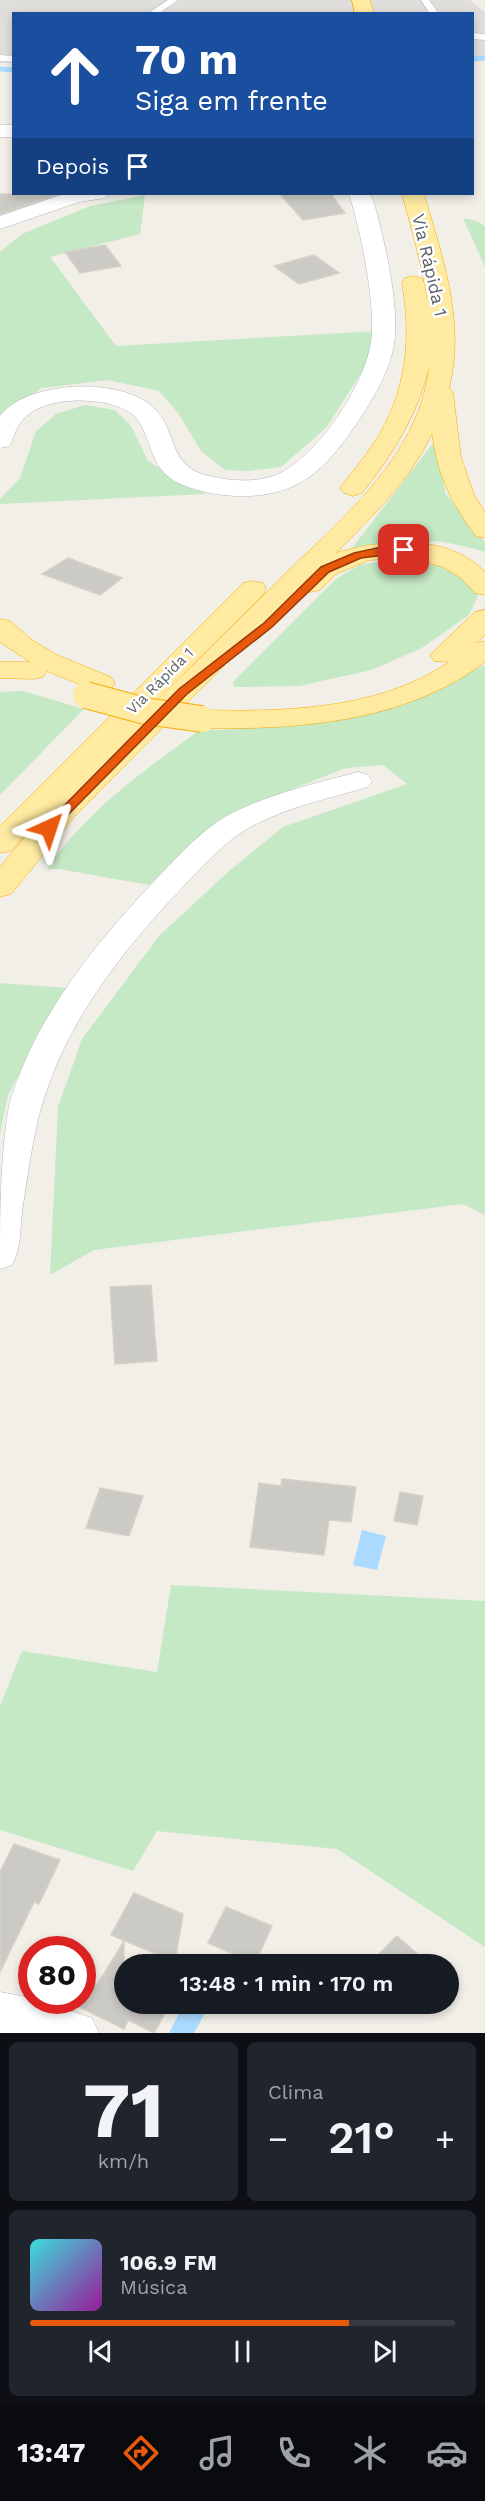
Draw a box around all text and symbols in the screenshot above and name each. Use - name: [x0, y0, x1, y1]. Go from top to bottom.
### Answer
- text: 70 m: [135, 35, 238, 84]
- icon: ahead: [36, 36, 114, 114]
- text: Siga em frente: [135, 85, 328, 117]
- icon: arrive: [121, 150, 154, 183]
- text: Depois: [36, 154, 109, 179]
- street label: Via Rápida 1: [408, 212, 452, 318]
- pin: [378, 524, 429, 575]
- icon: arrive: [387, 533, 420, 566]
- street label: Via Rápida 1: [123, 644, 197, 718]
- position arrow: [17, 796, 81, 860]
- speed limit sign: 80: [18, 1936, 96, 2014]
- text: 13:48 · 1 min · 170 m: [180, 1971, 393, 1996]
- text: 71: [83, 2064, 164, 2156]
- text: Clima: [268, 2080, 324, 2104]
- text: 21°: [328, 2111, 395, 2164]
- text: −: [268, 2119, 288, 2158]
- text: +: [435, 2119, 455, 2158]
- text: km/h: [98, 2149, 149, 2173]
- text: 106.9 FM: [120, 2250, 217, 2275]
- text: Música: [120, 2275, 188, 2299]
- icon: previous: [84, 2335, 117, 2368]
- icon: pause: [226, 2335, 259, 2368]
- icon: next: [368, 2335, 401, 2368]
- icon: directions: [120, 2432, 162, 2474]
- icon: music: [196, 2432, 238, 2474]
- icon: phone: [273, 2432, 315, 2474]
- icon: climate: [349, 2432, 391, 2474]
- icon: car: [426, 2432, 468, 2474]
- text: 13:47: [17, 2437, 86, 2469]

